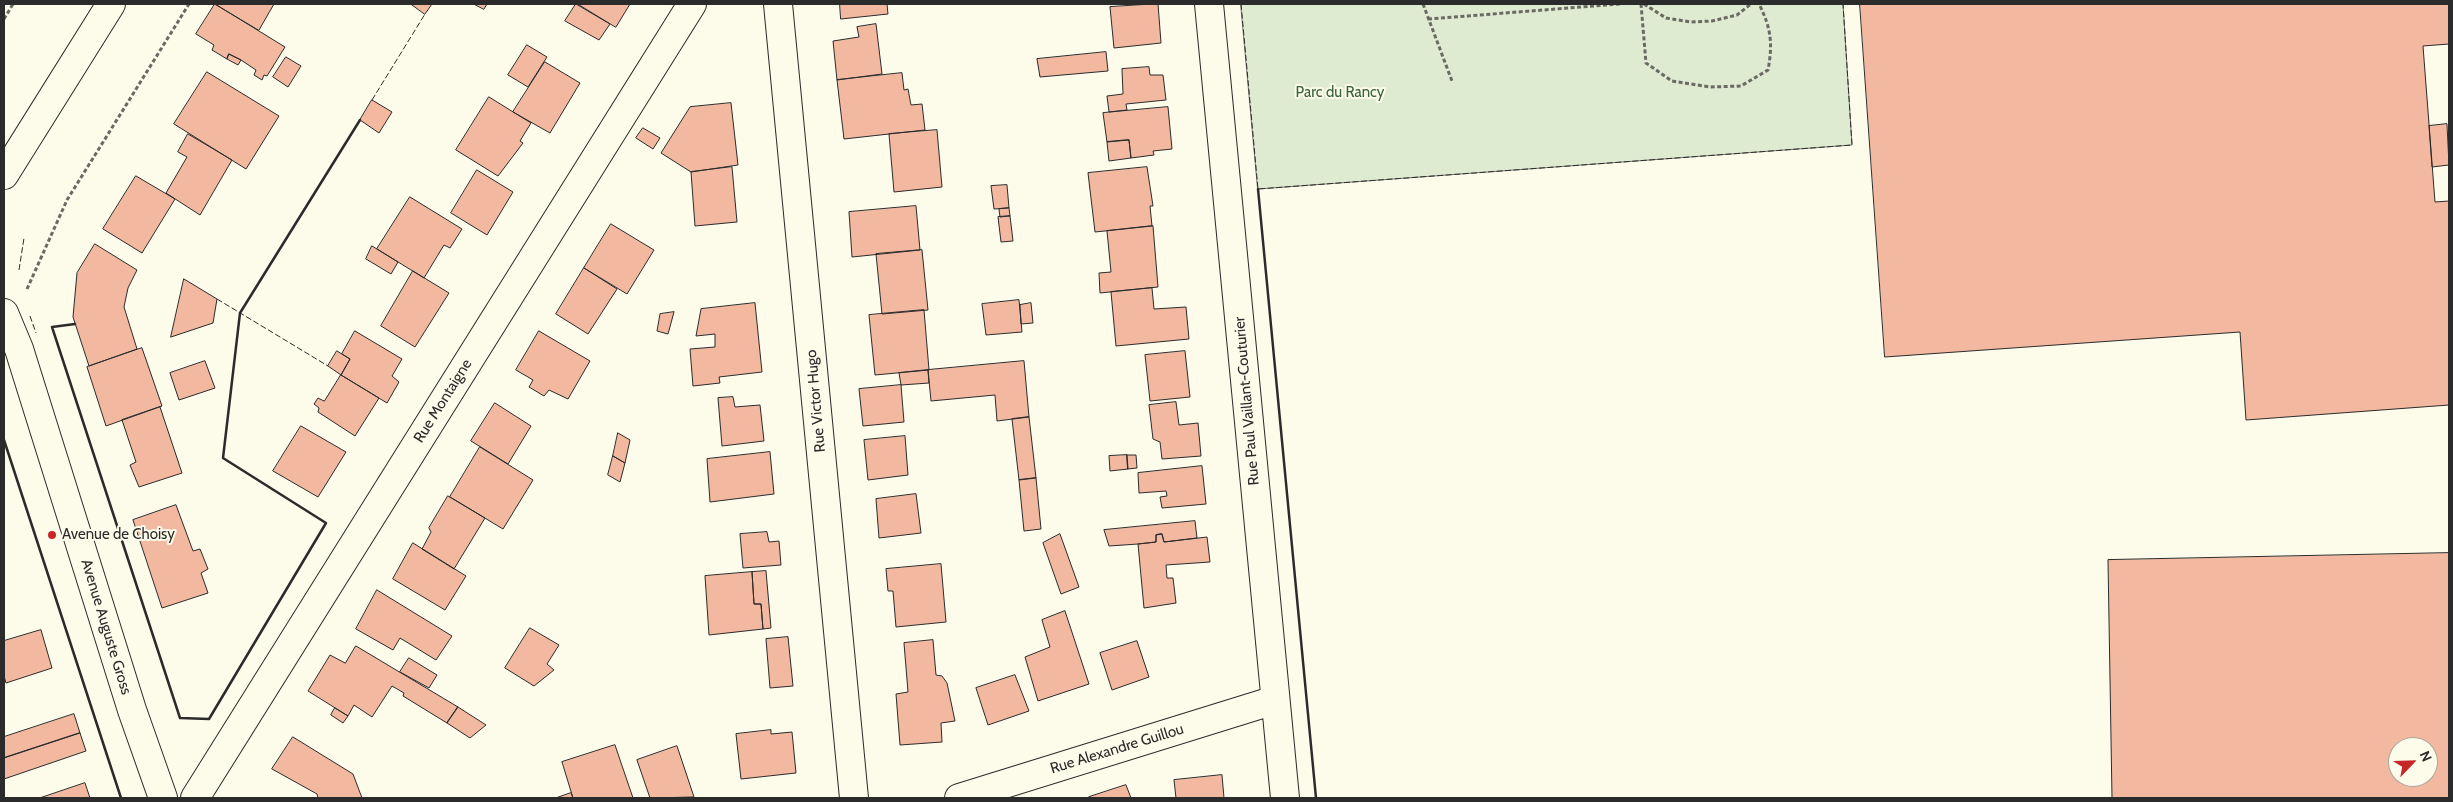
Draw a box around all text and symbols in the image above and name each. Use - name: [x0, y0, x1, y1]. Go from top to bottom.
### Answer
- park label: Parc du Rancy: [1296, 84, 1384, 102]
- street label: Rue Paul Vaillant-Couturier: [1231, 316, 1263, 486]
- street label: Rue Victor Hugo: [803, 349, 829, 453]
- street label: Rue Montaigne: [410, 356, 476, 446]
- place label: Avenue de Choisy: [62, 526, 175, 544]
- marker: Avenue de Choisy: [46, 529, 58, 541]
- street label: Avenue Auguste Gross: [77, 557, 135, 697]
- street label: Rue Alexandre Guillou: [1048, 720, 1186, 778]
- north arrow: [2388, 737, 2438, 787]
- text: N: [2416, 748, 2436, 764]

